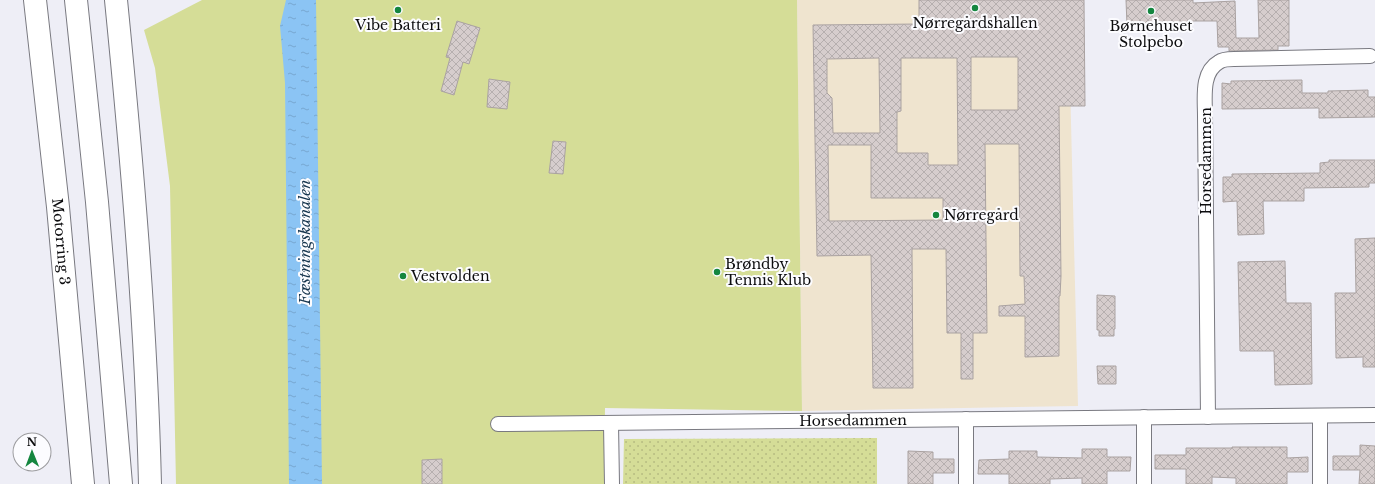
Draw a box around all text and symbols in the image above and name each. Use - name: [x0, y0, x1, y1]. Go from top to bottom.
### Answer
- marker: Nørregårdshallen: [970, 3, 980, 13]
- marker: Vibe Batteri: [393, 5, 403, 15]
- marker: Børnehuset Stolpebo: [1146, 6, 1156, 16]
- place label: Nørregårdshallen: [912, 14, 1038, 32]
- place label: Vibe Batteri: [354, 16, 441, 34]
- place label: Børnehuset Stolpebo: [1110, 17, 1193, 51]
- street label: Horsedammen: [1197, 107, 1215, 215]
- water label: Fæstningskanalen: [295, 179, 314, 306]
- street label: Motorring 3: [48, 197, 74, 286]
- place label: Nørregård: [944, 206, 1019, 224]
- marker: Nørregård: [931, 210, 941, 220]
- place label: Brøndby Tennis Klub: [725, 255, 811, 289]
- place label: Vestvolden: [410, 267, 490, 285]
- marker: Brøndby Tennis Klub: [712, 267, 722, 277]
- marker: Vestvolden: [398, 271, 408, 281]
- street label: Horsedammen: [799, 411, 907, 430]
- north arrow: [12, 432, 52, 472]
- text: N: [27, 435, 38, 449]

